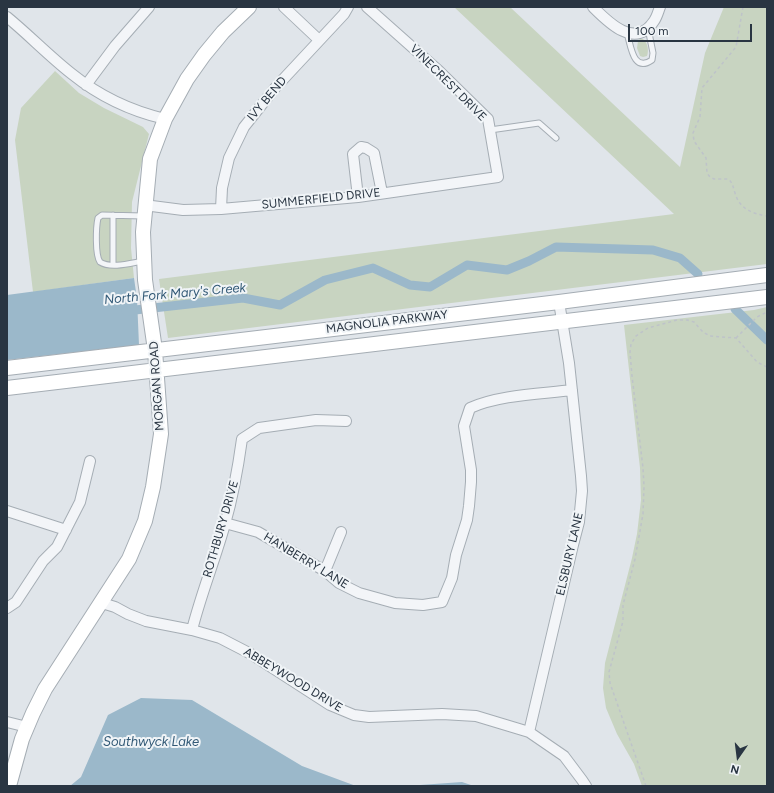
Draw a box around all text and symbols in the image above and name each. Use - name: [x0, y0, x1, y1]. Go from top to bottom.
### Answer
- scale bar: [630, 16, 754, 42]
- text: 100 m: [635, 24, 669, 38]
- street label: VINECREST DRIVE: [407, 42, 489, 124]
- street label: IVY BEND: [244, 74, 290, 124]
- street label: SUMMERFIELD DRIVE: [261, 186, 381, 212]
- water label: North Fork Mary's Creek: [104, 280, 246, 308]
- street label: MAGNOLIA PARKWAY: [325, 307, 449, 337]
- street label: MORGAN ROAD: [147, 341, 167, 431]
- street label: ROTHBURY DRIVE: [200, 479, 242, 579]
- street label: ELSBURY LANE: [553, 511, 587, 597]
- street label: HANBERRY LANE: [261, 530, 351, 592]
- street label: ABBEYWOOD DRIVE: [241, 645, 345, 715]
- water label: Southwyck Lake: [103, 734, 199, 750]
- north arrow: [718, 737, 758, 777]
- text: N: [729, 762, 741, 776]

